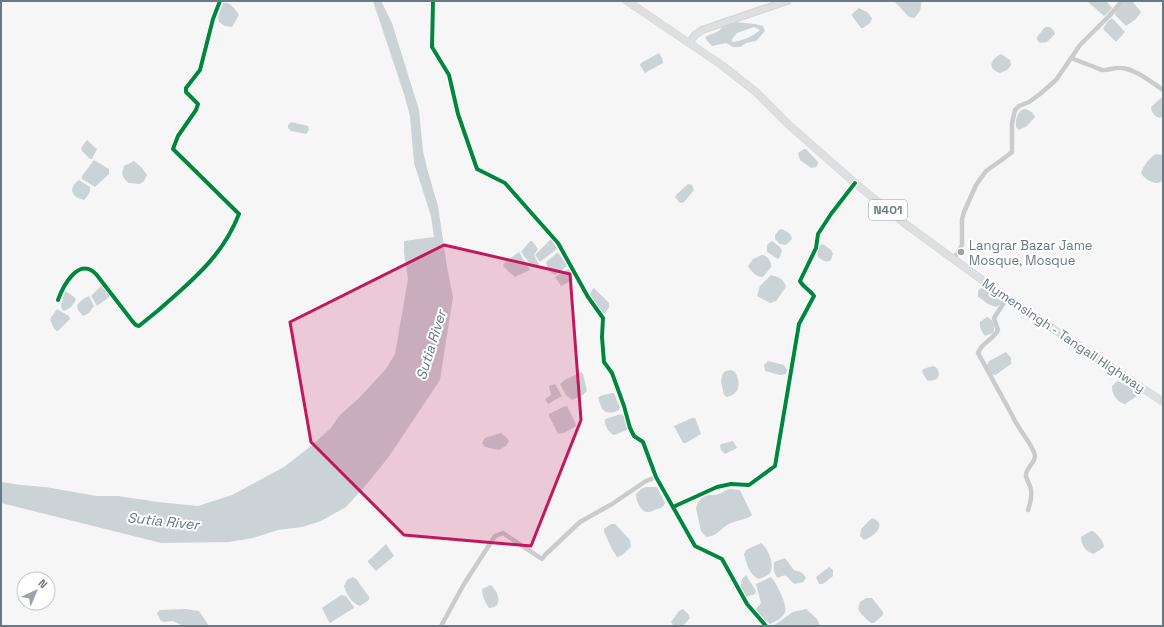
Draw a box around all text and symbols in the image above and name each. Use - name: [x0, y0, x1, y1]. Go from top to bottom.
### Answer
- road number: N401: [869, 200, 907, 220]
- place label: Langrar Bazar Jame Mosque, Mosque: [969, 237, 1093, 269]
- marker: Langrar Bazar Jame Mosque, Mosque: [956, 247, 966, 257]
- street label: Mymensingh - Tangail Highway: [979, 274, 1148, 396]
- water label: Sutia River: [412, 306, 451, 382]
- water label: Sutia River: [126, 508, 201, 534]
- north arrow: [16, 571, 56, 611]
- text: N: [35, 576, 50, 591]

